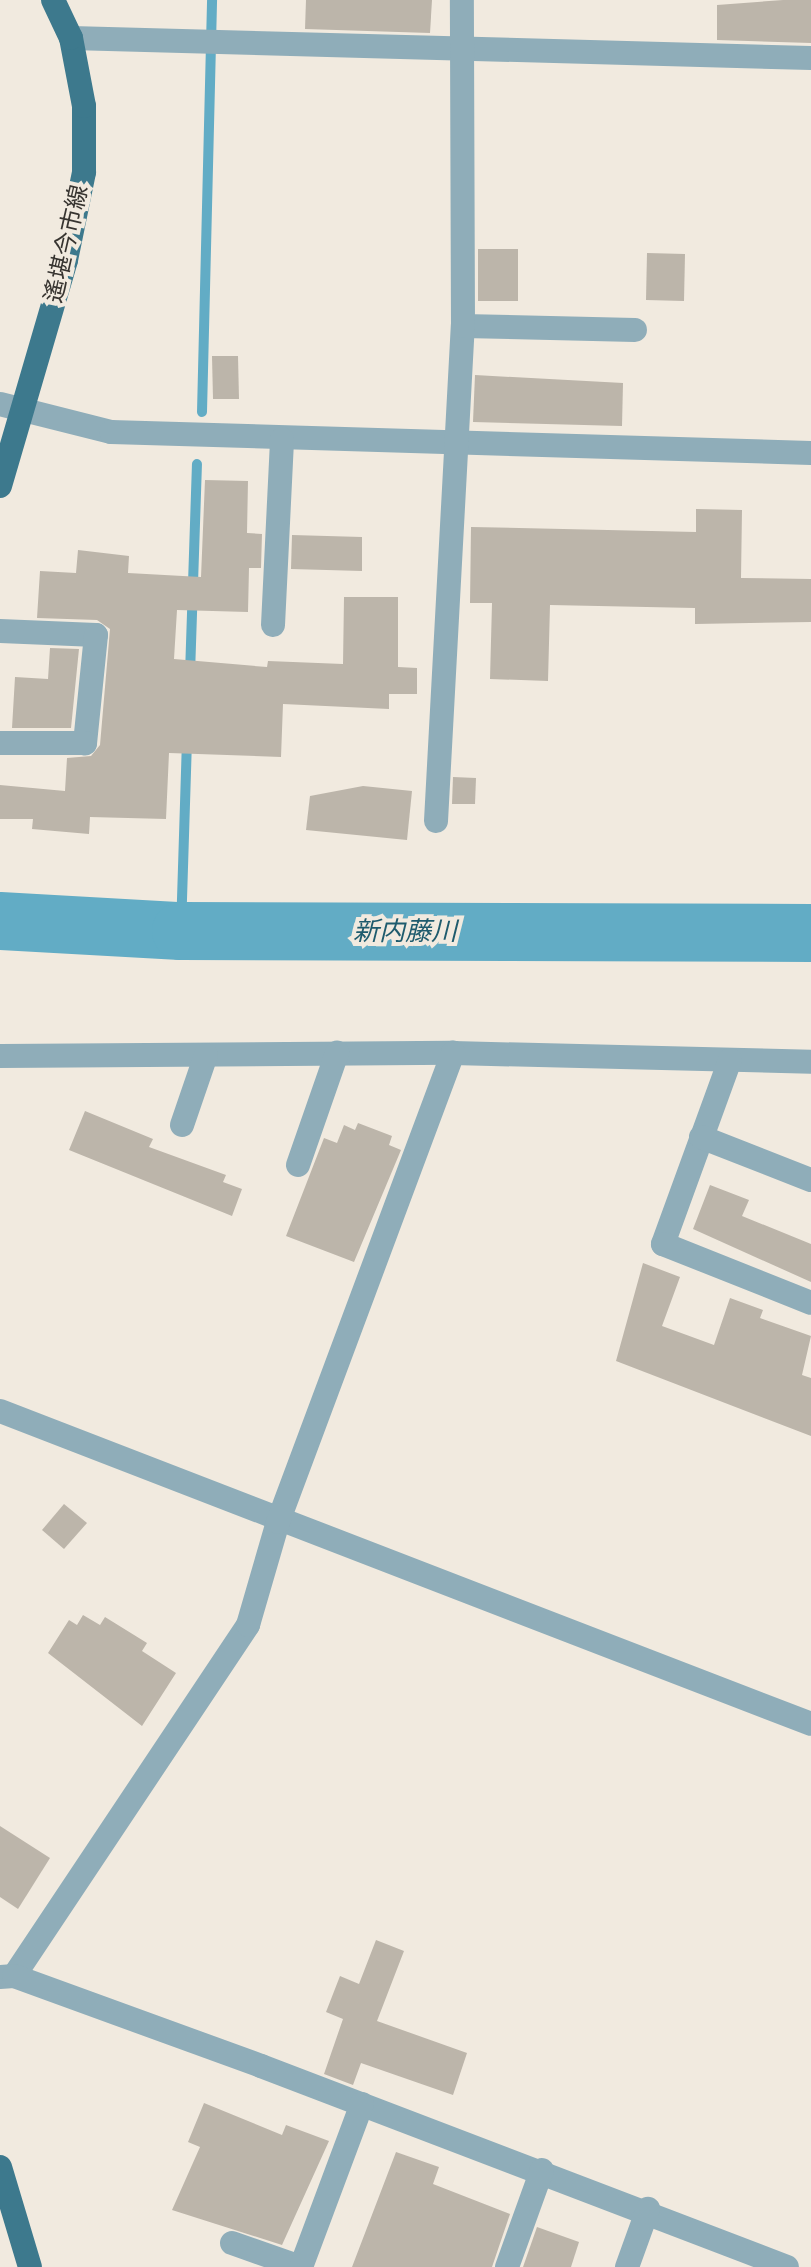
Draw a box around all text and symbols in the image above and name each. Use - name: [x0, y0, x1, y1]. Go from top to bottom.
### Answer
- street label: 遙堪今市線: [39, 182, 95, 306]
- water label: 新内藤川: [353, 916, 457, 948]

